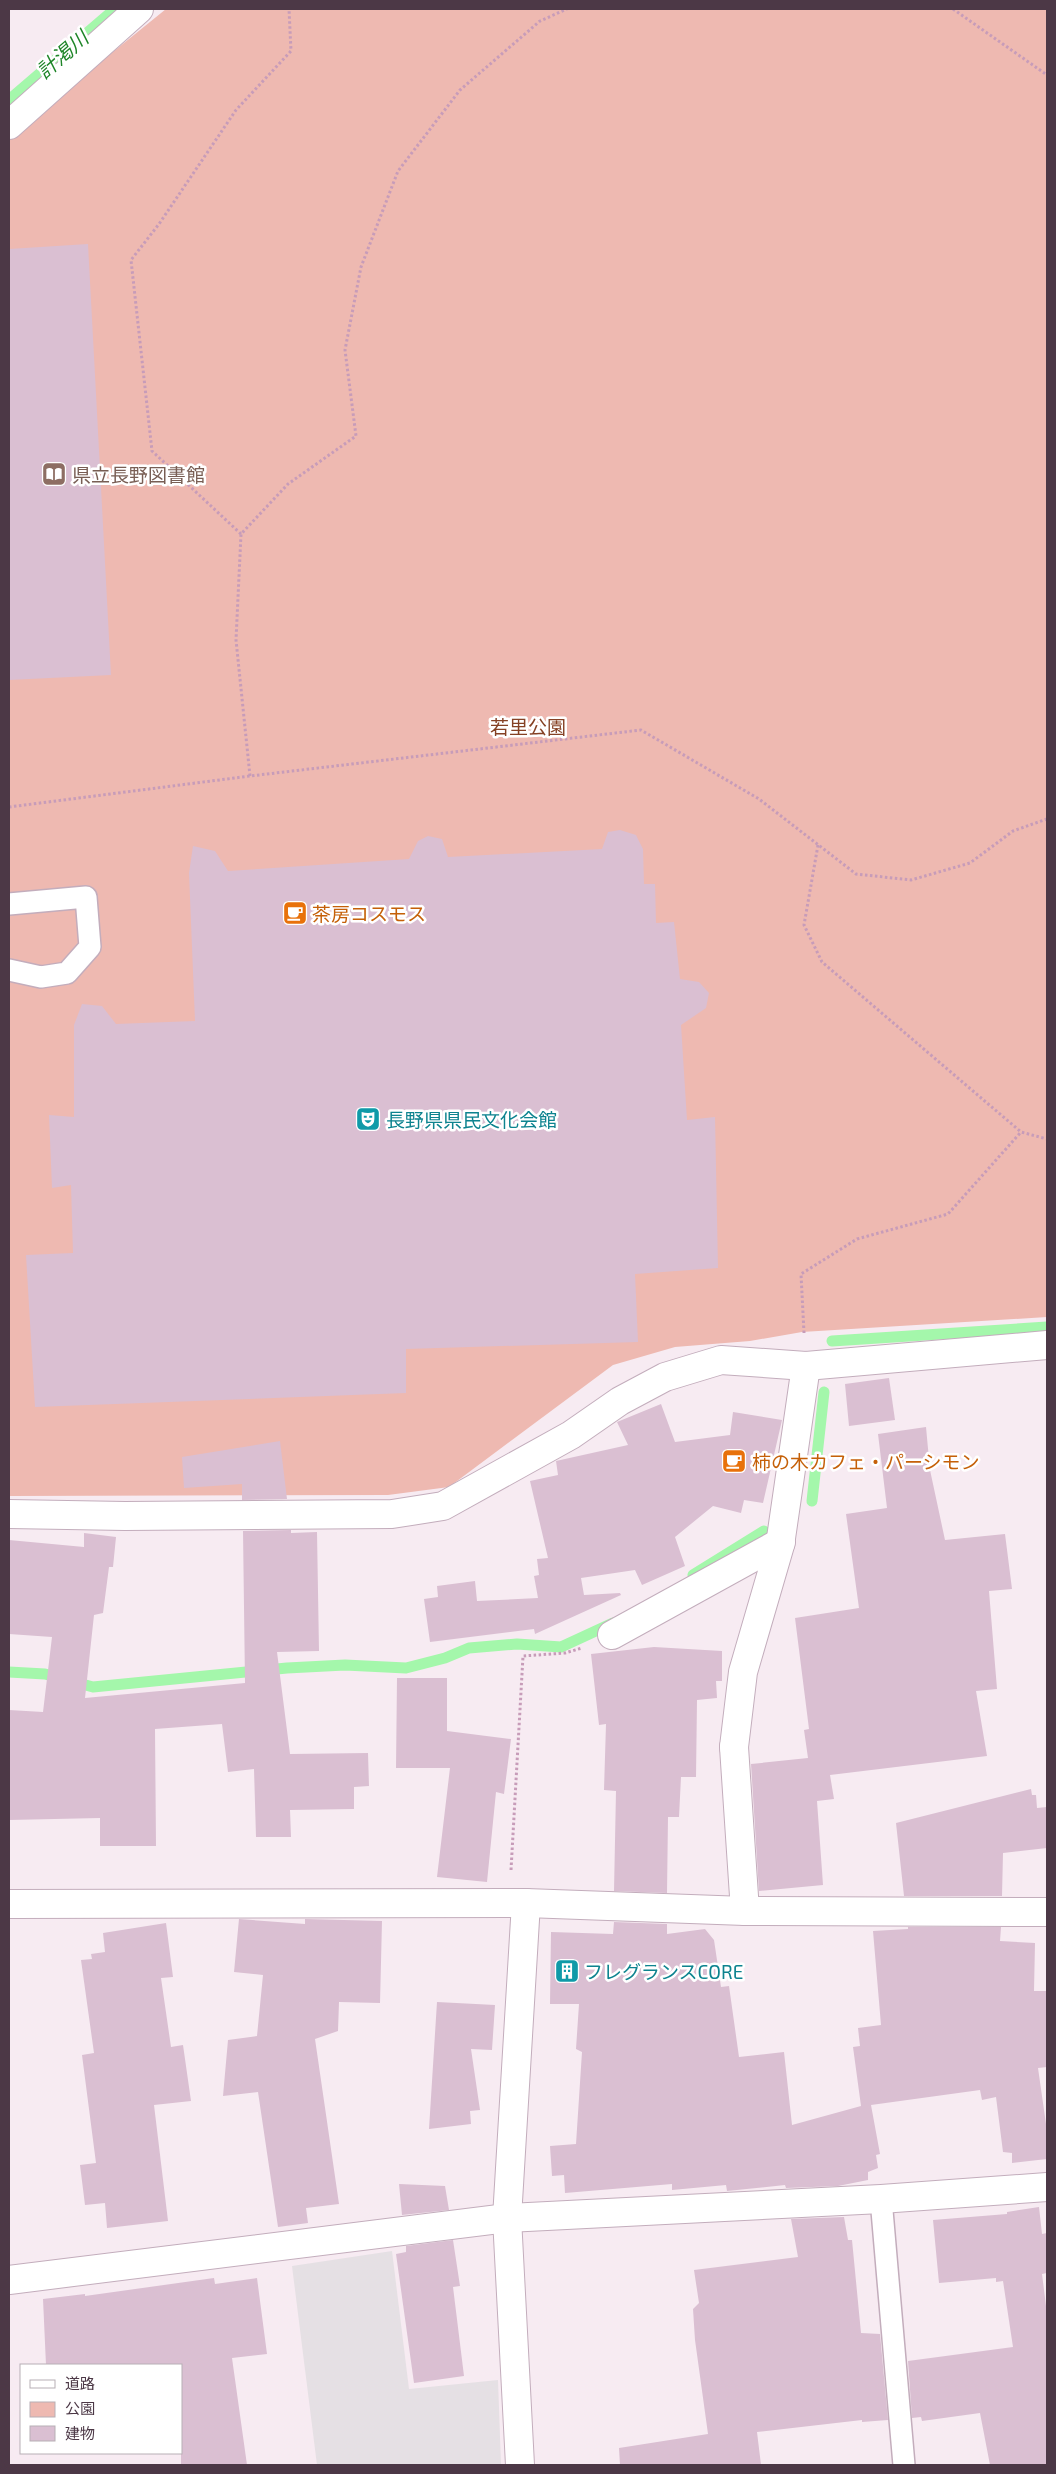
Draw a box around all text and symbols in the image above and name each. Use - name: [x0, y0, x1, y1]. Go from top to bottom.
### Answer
- water label: 計渇川: [31, 24, 94, 83]
- library icon: 県立長野図書館: [41, 461, 67, 487]
- place label: 県立長野図書館: [72, 463, 205, 486]
- park label: 若里公園: [490, 715, 566, 738]
- cafe icon: 茶房コスモス: [282, 900, 308, 926]
- place label: 茶房コスモス: [312, 902, 426, 925]
- theatre icon: 長野県県民文化会館: [355, 1106, 381, 1132]
- place label: 長野県県民文化会館: [386, 1108, 557, 1131]
- cafe icon: 柿の木カフェ・パーシモン: [721, 1448, 747, 1474]
- place label: 柿の木カフェ・パーシモン: [752, 1450, 980, 1473]
- building icon: フレグランスCORE: [554, 1958, 580, 1984]
- place label: フレグランスCORE: [584, 1960, 743, 1983]
- legend: [20, 2364, 182, 2454]
- text: 道路: [65, 2374, 95, 2392]
- text: 公園: [65, 2399, 95, 2417]
- text: 建物: [65, 2424, 95, 2442]

